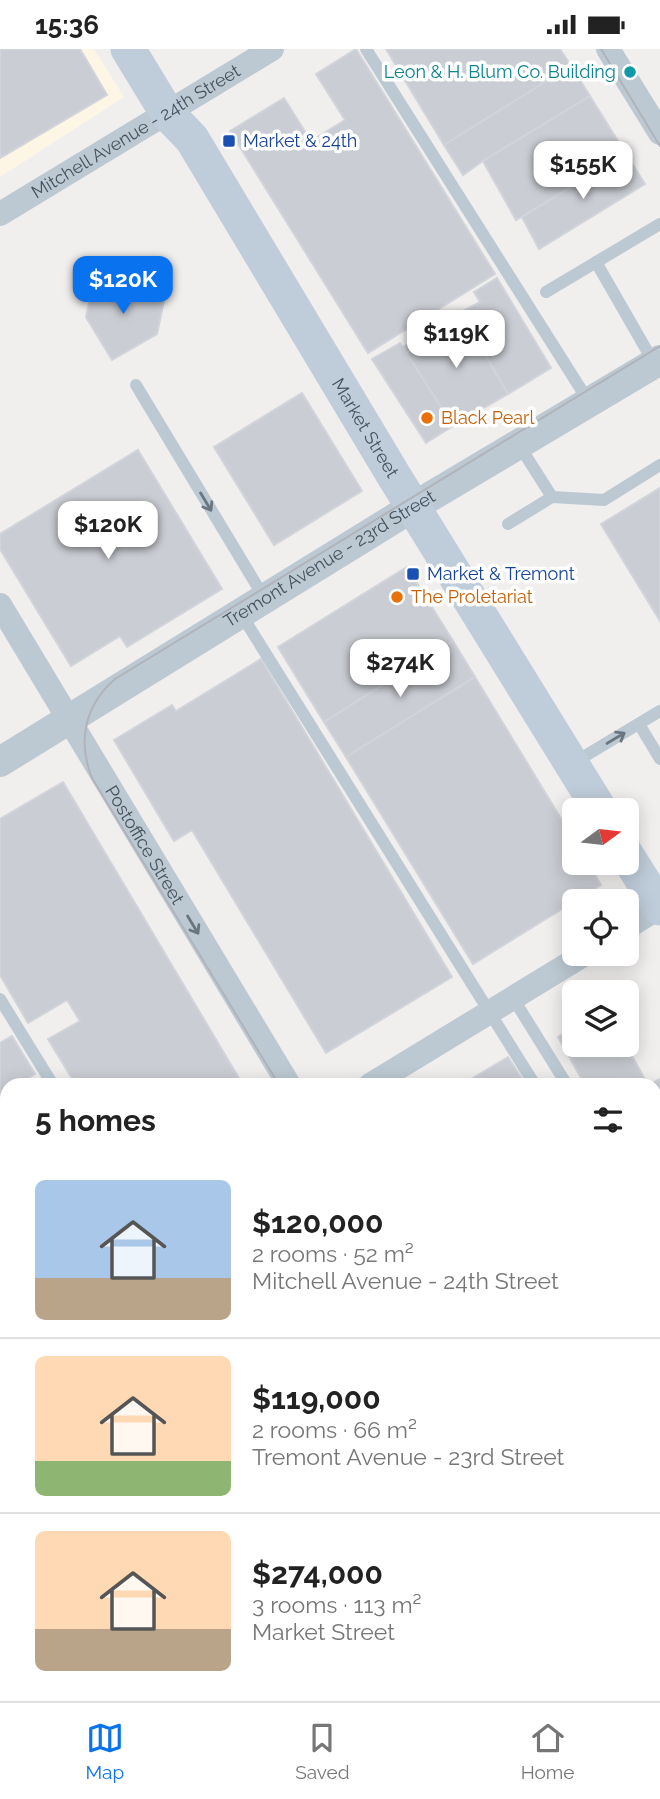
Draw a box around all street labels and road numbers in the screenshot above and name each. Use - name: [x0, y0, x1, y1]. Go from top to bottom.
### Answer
- street label: Mitchell Avenue - 24th Street: [28, 60, 244, 202]
- street label: Market Street: [328, 374, 403, 481]
- street label: Tremont Avenue - 23rd Street: [219, 485, 439, 631]
- street label: Postoffice Street: [101, 781, 189, 908]

